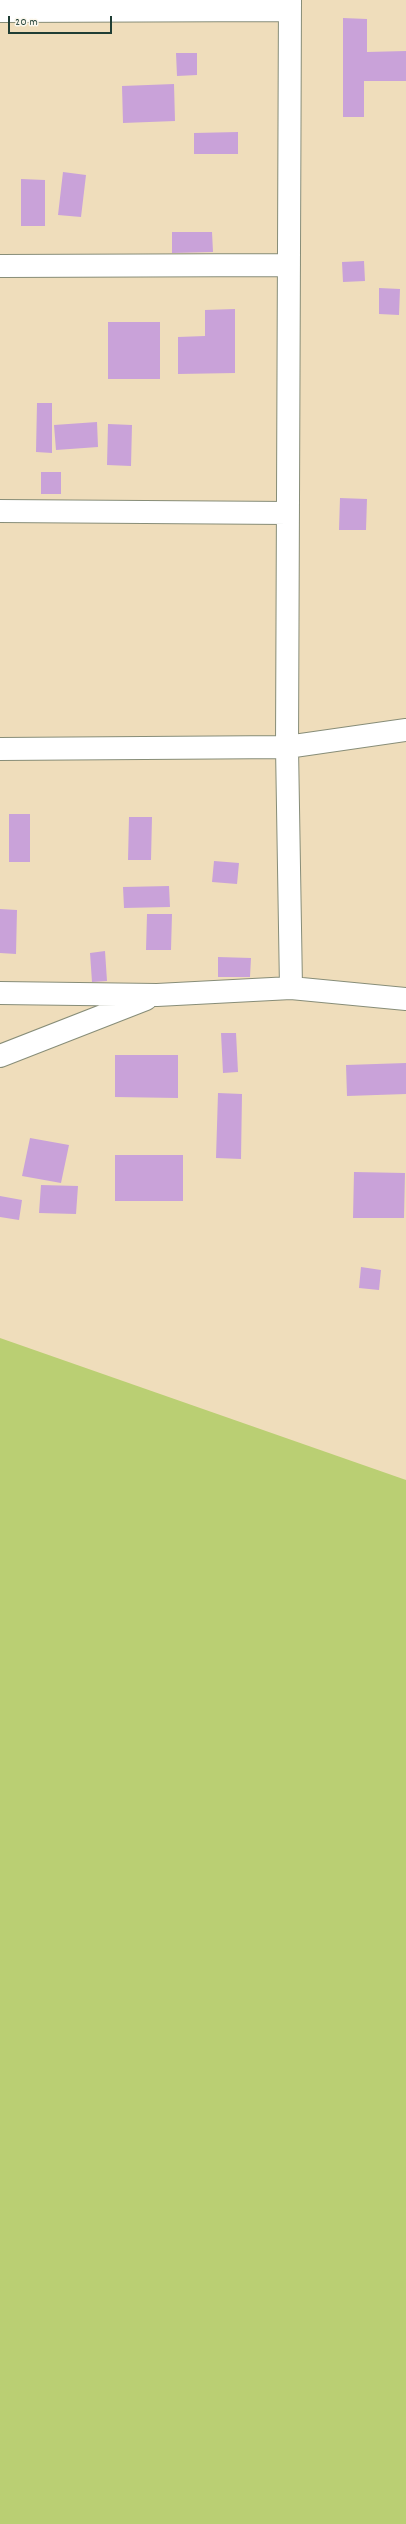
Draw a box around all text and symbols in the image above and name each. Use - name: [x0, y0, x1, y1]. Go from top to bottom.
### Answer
- scale bar: [10, 8, 114, 34]
- text: 20 m: [15, 14, 38, 31]

